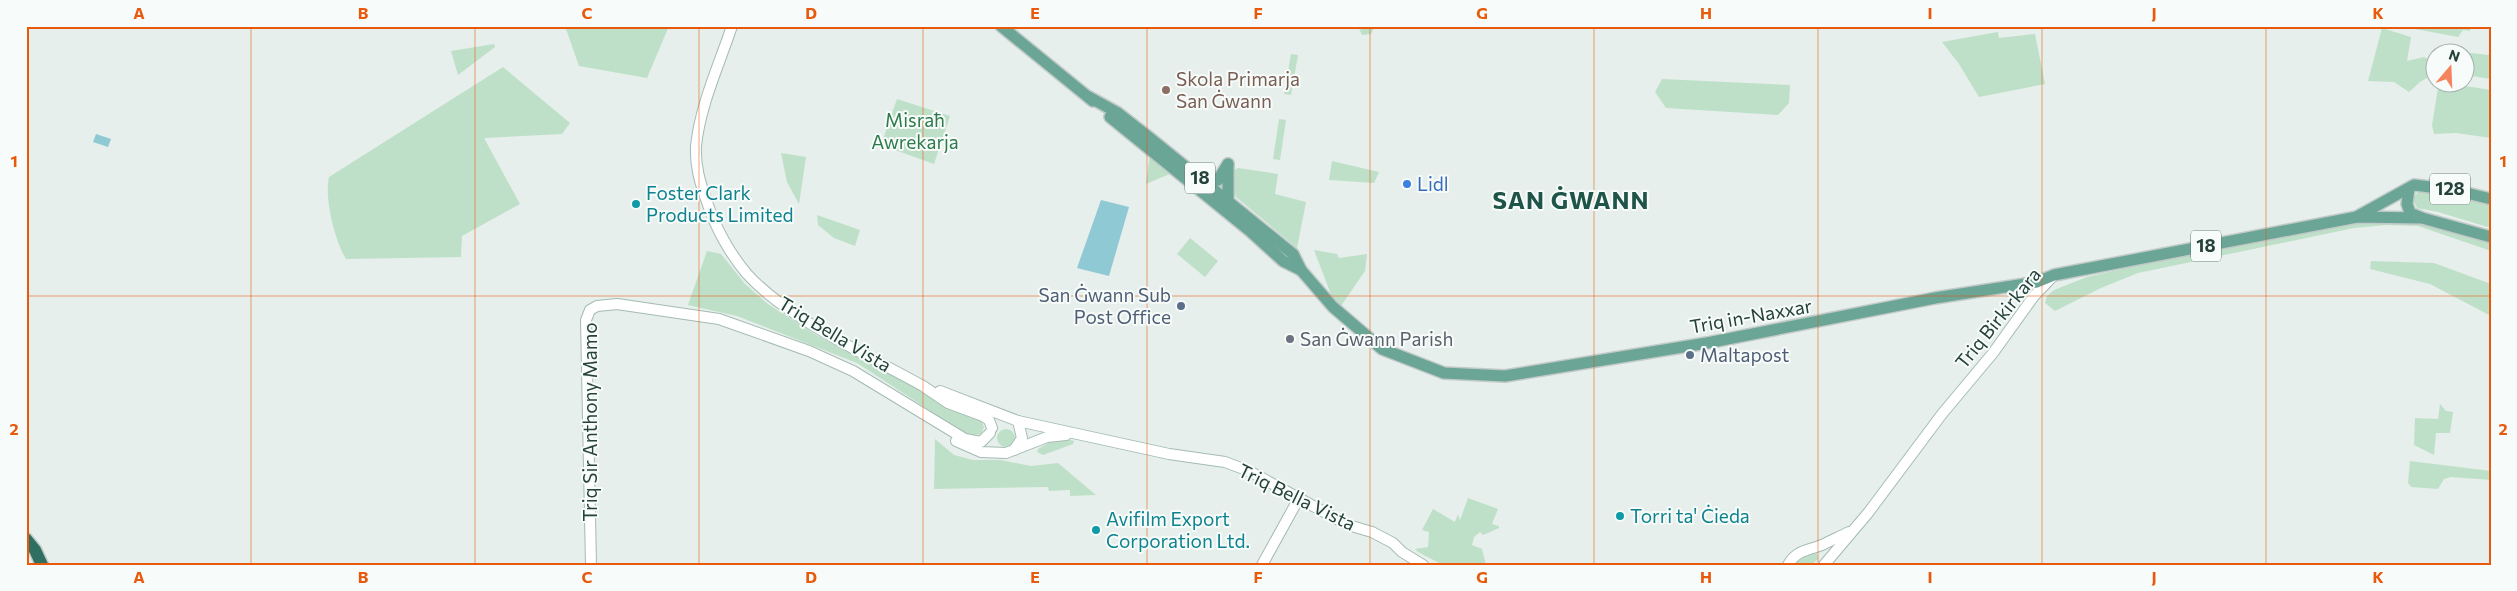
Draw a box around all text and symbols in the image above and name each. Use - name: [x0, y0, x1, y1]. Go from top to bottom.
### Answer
- text: A: [133, 3, 145, 22]
- text: B: [358, 3, 369, 22]
- text: C: [582, 3, 593, 22]
- text: D: [805, 3, 817, 22]
- text: E: [1030, 3, 1040, 22]
- text: F: [1253, 3, 1263, 22]
- text: G: [1476, 3, 1488, 22]
- text: H: [1700, 3, 1712, 22]
- text: I: [1927, 3, 1933, 22]
- text: J: [2151, 3, 2157, 22]
- text: K: [2372, 3, 2384, 22]
- north arrow: [2424, 42, 2474, 92]
- text: N: [2447, 45, 2462, 65]
- place label: Skola Primarja San Ġwann: [1176, 67, 1300, 112]
- marker: Skola Primarja San Ġwann: [1160, 84, 1172, 96]
- park label: Misraħ Awrekarja: [871, 108, 959, 153]
- text: 1: [10, 151, 18, 170]
- text: 1: [2499, 151, 2507, 170]
- road number: 18: [1185, 162, 1215, 194]
- place label: Lidl: [1417, 172, 1449, 195]
- road number: 128: [2430, 173, 2470, 204]
- marker: Lidl: [1401, 178, 1413, 190]
- place label: Foster Clark Products Limited: [646, 181, 793, 226]
- district label: SAN ĠWANN: [1492, 185, 1650, 214]
- marker: Foster Clark Products Limited: [630, 198, 642, 210]
- road number: 18: [2191, 230, 2221, 262]
- street label: Triq Birkirkara: [1950, 263, 2045, 373]
- place label: San Ġwann Sub Post Office: [1039, 283, 1171, 328]
- street label: Triq Bella Vista: [775, 291, 896, 376]
- street label: Triq in-Naxxar: [1688, 293, 1814, 338]
- marker: San Ġwann Sub Post Office: [1175, 300, 1187, 312]
- street label: Triq Sir Anthony Mamo: [578, 322, 601, 522]
- place label: San Ġwann Parish: [1300, 327, 1453, 350]
- marker: San Ġwann Parish: [1284, 333, 1296, 345]
- place label: Maltapost: [1700, 343, 1789, 366]
- marker: Maltapost: [1684, 349, 1696, 361]
- text: 2: [9, 419, 19, 438]
- text: 2: [2498, 419, 2508, 438]
- street label: Triq Bella Vista: [1235, 458, 1360, 535]
- place label: Torri ta' Ċieda: [1630, 504, 1750, 527]
- place label: Avifilm Export Corporation Ltd.: [1106, 507, 1250, 552]
- marker: Torri ta' Ċieda: [1614, 510, 1626, 522]
- marker: Avifilm Export Corporation Ltd.: [1090, 524, 1102, 536]
- text: A: [133, 567, 145, 586]
- text: B: [358, 567, 369, 586]
- text: C: [582, 567, 593, 586]
- text: D: [805, 567, 817, 586]
- text: E: [1030, 567, 1040, 586]
- text: F: [1253, 567, 1263, 586]
- text: G: [1476, 567, 1488, 586]
- text: H: [1700, 567, 1712, 586]
- text: I: [1927, 567, 1933, 586]
- text: J: [2151, 567, 2157, 586]
- text: K: [2372, 567, 2384, 586]

